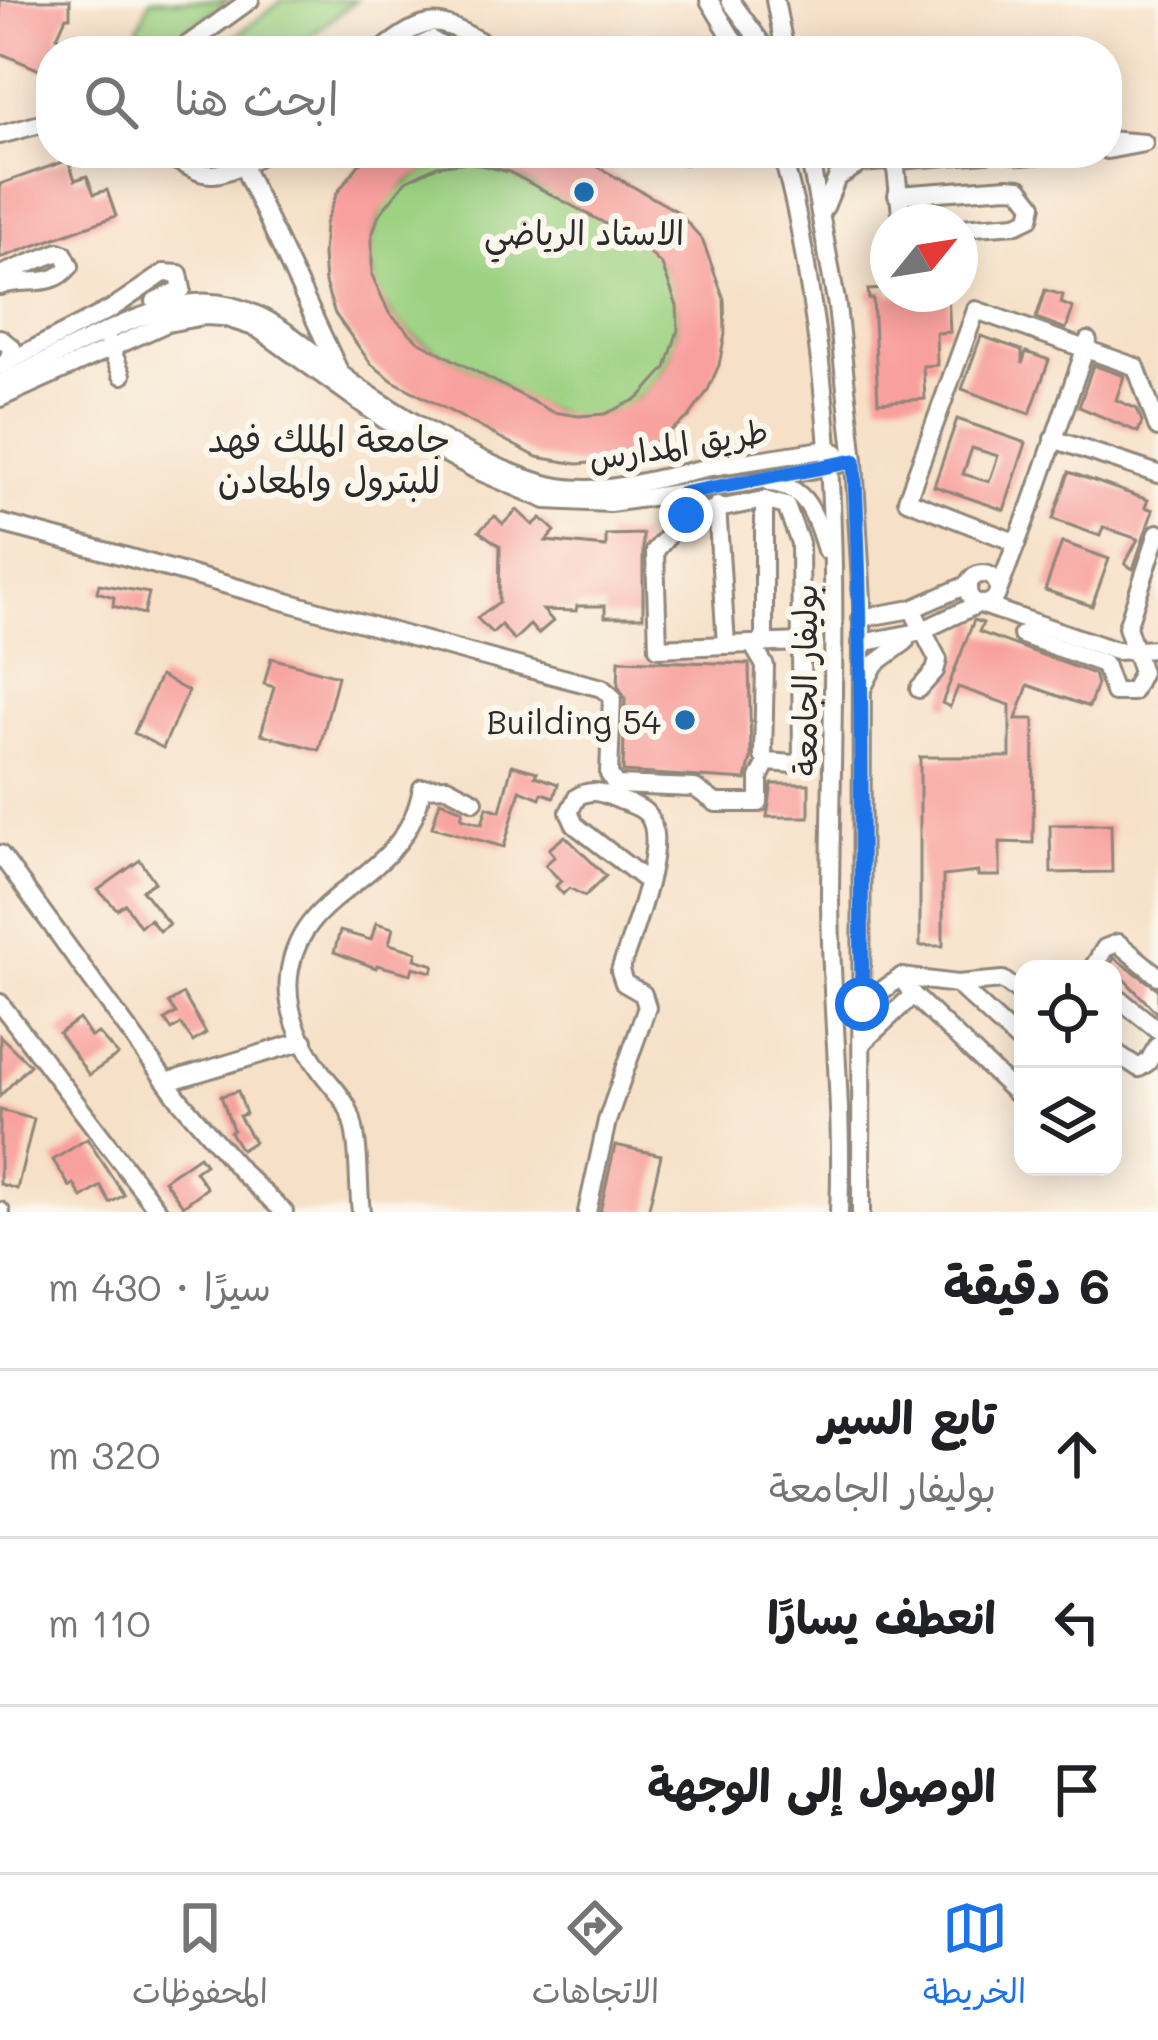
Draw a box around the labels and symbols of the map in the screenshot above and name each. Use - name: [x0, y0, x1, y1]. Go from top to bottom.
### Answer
- marker: الاستاد الرياضي: [571, 179, 597, 205]
- north arrow: [870, 204, 978, 312]
- place label: الاستاد الرياضي: [484, 210, 684, 263]
- street label: طريق المدارس: [585, 408, 771, 478]
- district label: جامعة الملك فهد للبترول والمعادن: [208, 414, 450, 502]
- route end: [659, 488, 713, 542]
- street label: بوليفار الجامعة: [782, 584, 826, 776]
- place label: Building 54: [486, 699, 662, 742]
- marker: Building 54: [672, 707, 698, 733]
- route start: [835, 977, 889, 1031]

